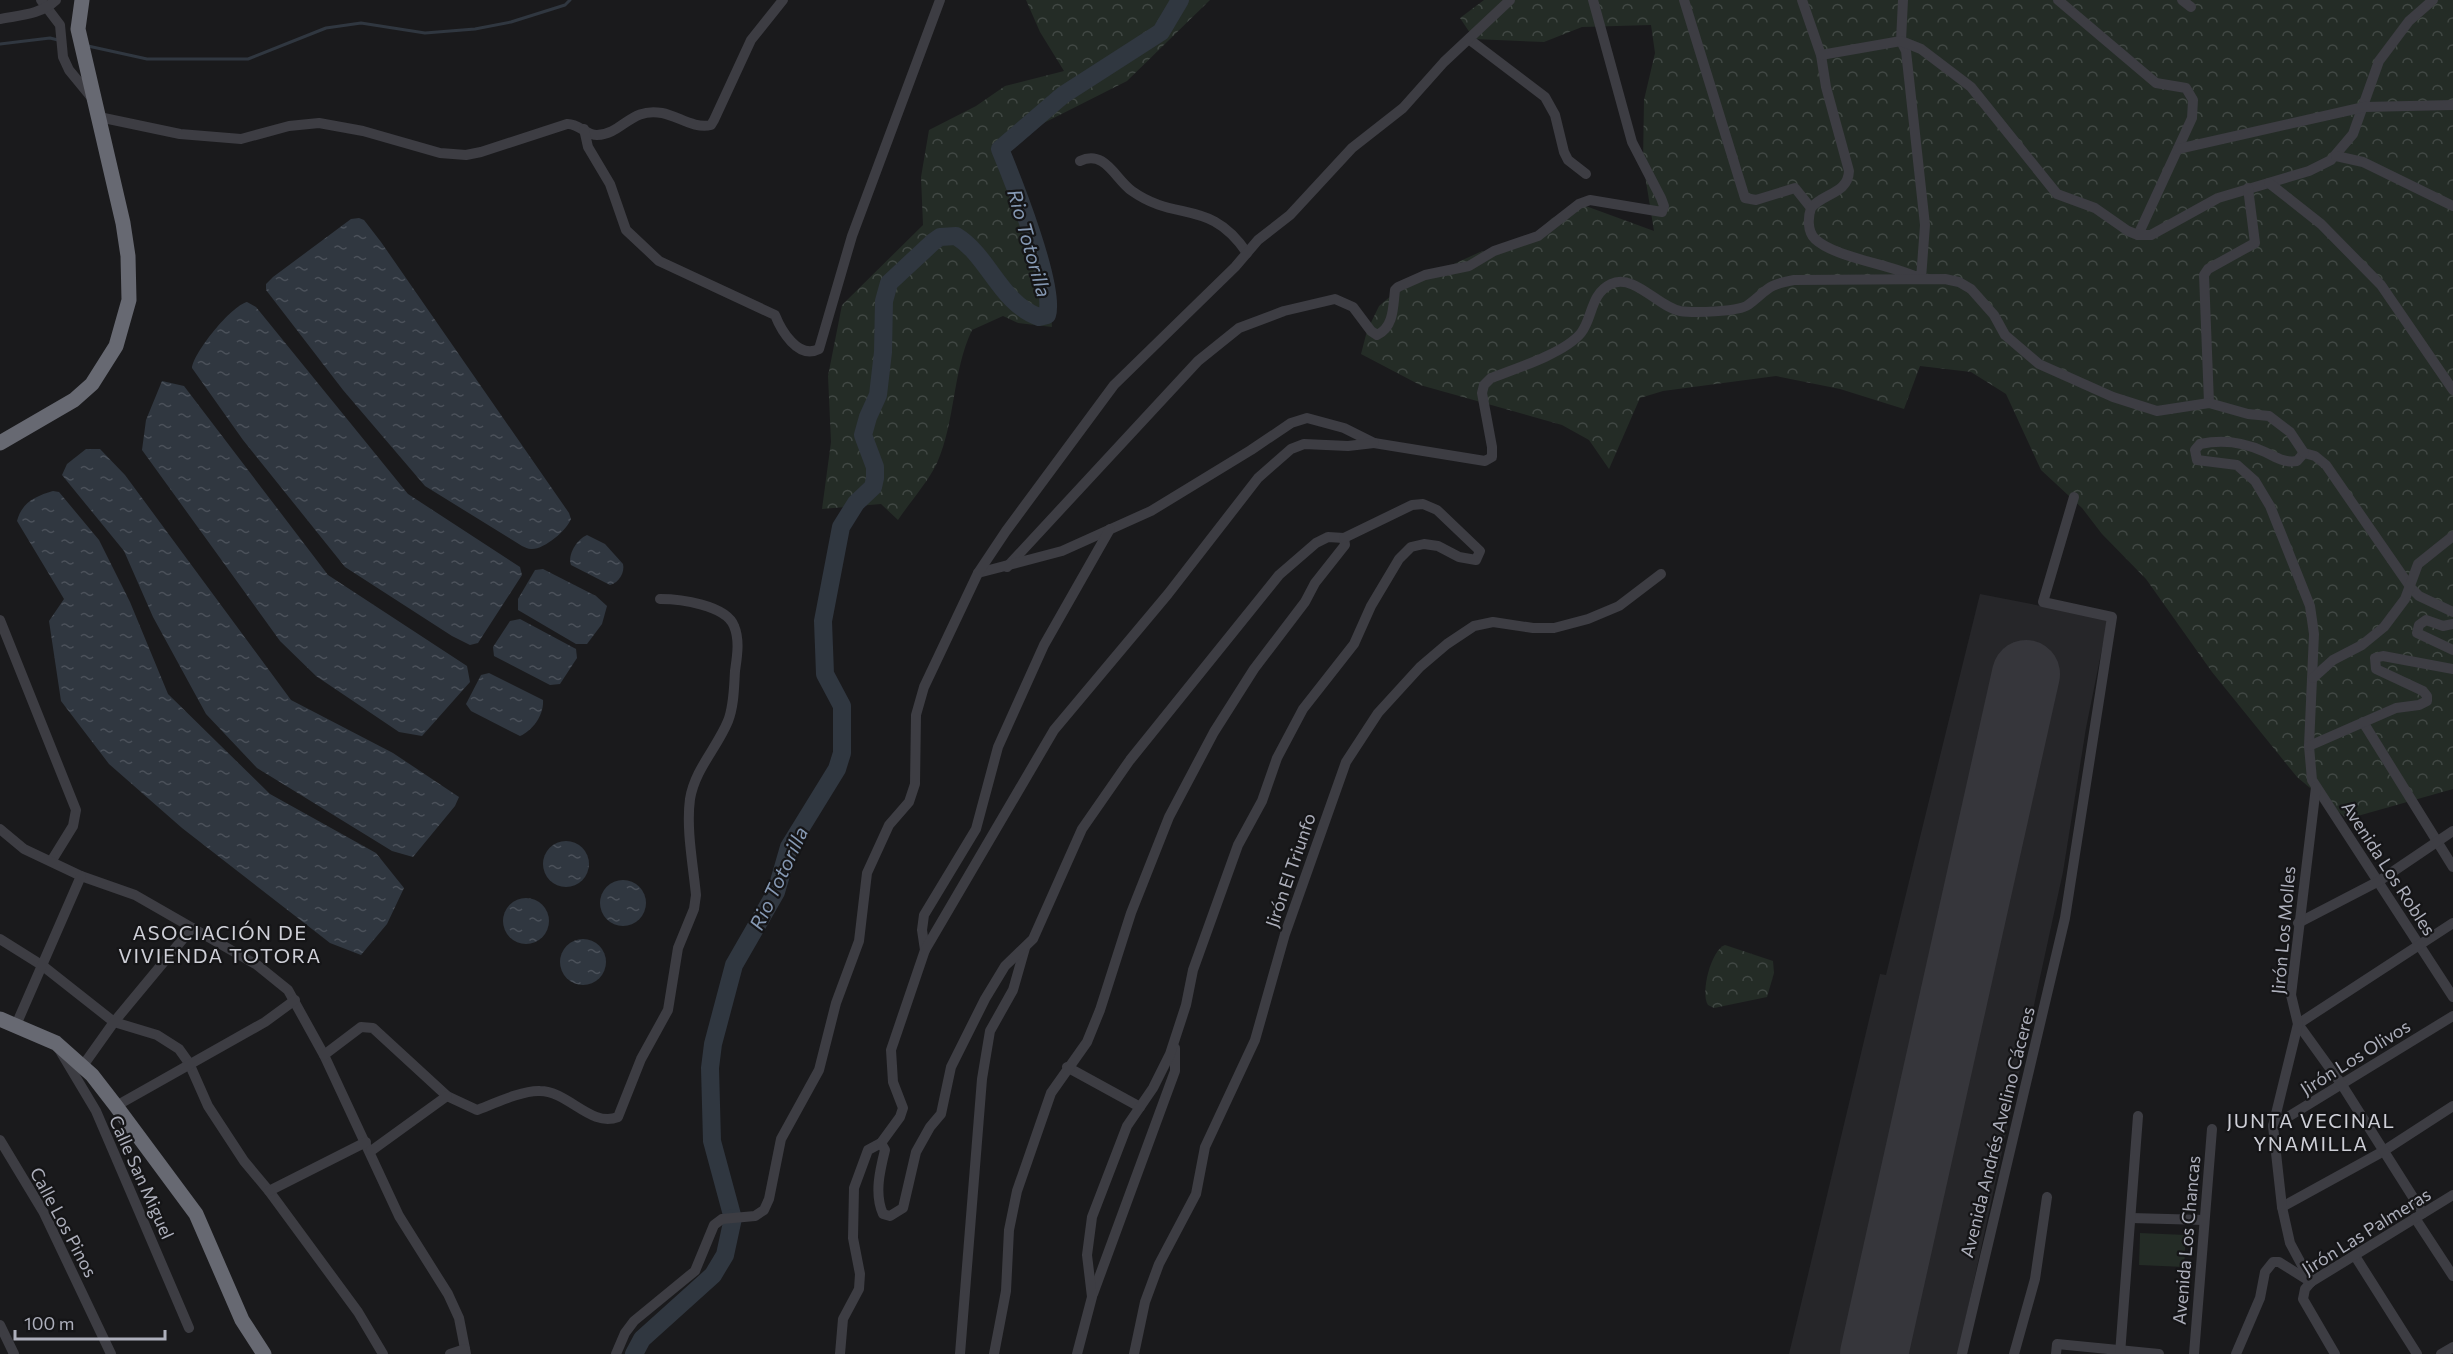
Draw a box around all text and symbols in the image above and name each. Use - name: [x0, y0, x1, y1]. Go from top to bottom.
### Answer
- water label: Rio Totorilla: [1003, 186, 1057, 300]
- street label: Avenida Los Robles: [2337, 797, 2441, 939]
- street label: Jirón El Triunfo: [1260, 810, 1320, 930]
- water label: Rio Totorilla: [744, 823, 812, 933]
- street label: Jirón Los Molles: [2266, 865, 2300, 995]
- district label: ASOCIACIÓN DE VIVIENDA TOTORA: [118, 920, 322, 967]
- street label: Avenida Andrés Avelino Cáceres: [1955, 1004, 2039, 1260]
- street label: Jirón Los Olivos: [2296, 1014, 2414, 1100]
- district label: JUNTA VECINAL YNAMILLA: [2227, 1108, 2395, 1155]
- street label: Calle San Miguel: [105, 1112, 179, 1242]
- street label: Avenida Los Chancas: [2168, 1154, 2204, 1326]
- street label: Calle Los Pinos: [26, 1163, 102, 1281]
- street label: Jirón Las Palmeras: [2298, 1183, 2434, 1279]
- scale bar: [15, 1303, 165, 1341]
- text: 100 m: [24, 1312, 74, 1334]

